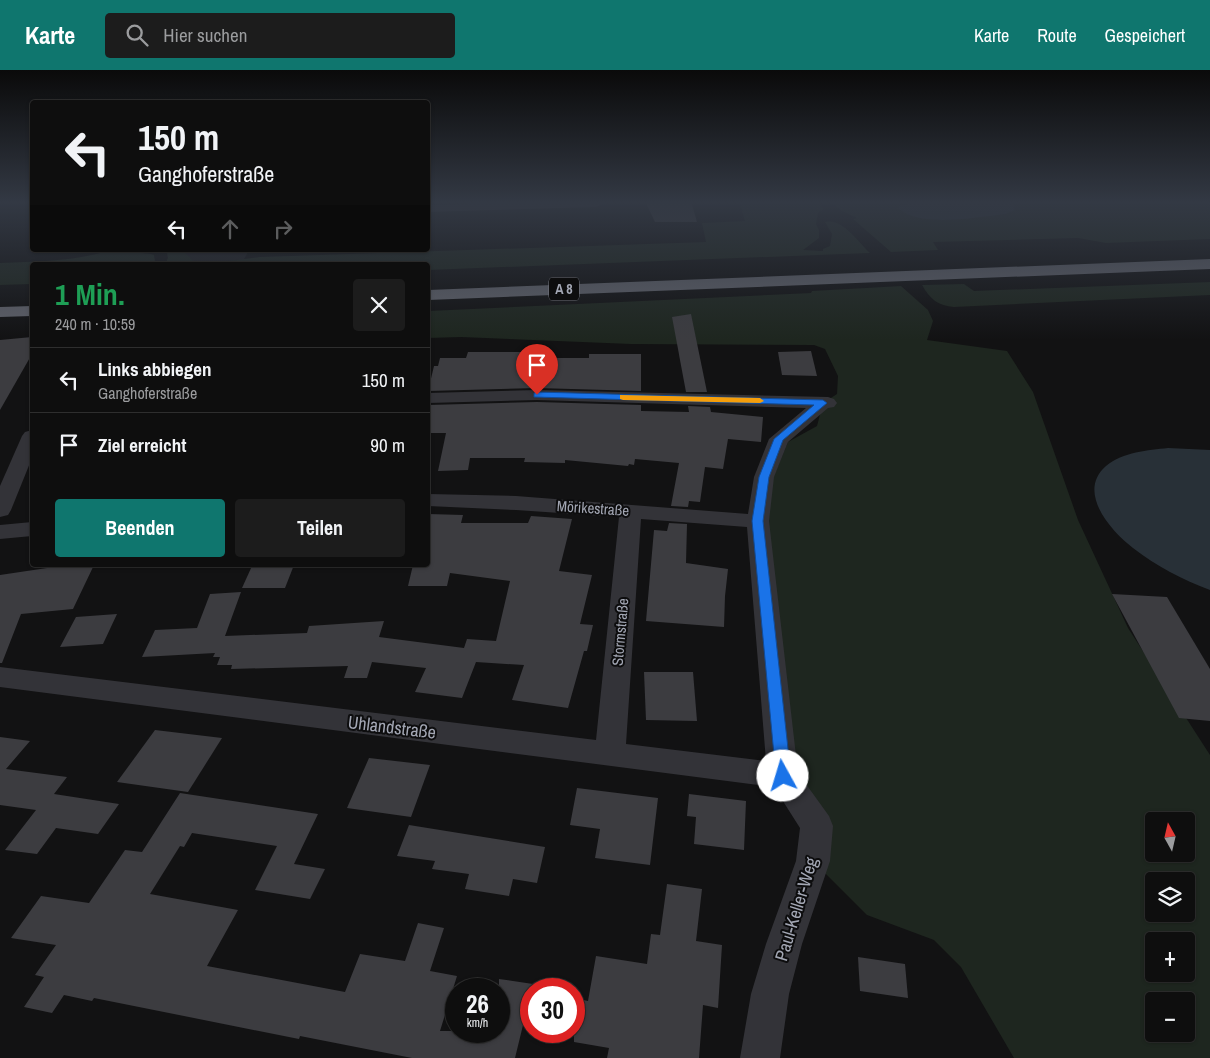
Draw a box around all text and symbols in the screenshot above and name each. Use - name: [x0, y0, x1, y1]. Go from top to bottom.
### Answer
- search box: [105, 13, 455, 58]
- text: Karte: [25, 19, 75, 51]
- icon: search: [123, 21, 151, 49]
- text: Hier suchen: [163, 22, 247, 48]
- text: Karte: [974, 23, 1009, 48]
- text: Route: [1037, 23, 1077, 48]
- text: Gespeichert: [1105, 23, 1185, 48]
- text: 150 m: [138, 114, 219, 161]
- icon: left: [55, 120, 120, 185]
- text: Ganghoferstraße: [138, 159, 274, 189]
- icon: left: [163, 215, 191, 243]
- icon: ahead: [216, 215, 244, 243]
- icon: right: [269, 215, 297, 243]
- text: 1 Min.: [55, 274, 125, 314]
- road number: A 8: [549, 278, 579, 300]
- button: close: [353, 279, 405, 331]
- text: 240 m · 10:59: [55, 313, 135, 335]
- pin: [516, 344, 558, 395]
- icon: arrive: [523, 351, 551, 379]
- text: Links abbiegen: [98, 356, 211, 382]
- icon: left: [55, 366, 83, 394]
- text: 150 m: [362, 367, 405, 393]
- text: Ganghoferstraße: [98, 382, 197, 404]
- icon: arrive: [55, 431, 83, 459]
- text: Ziel erreicht: [98, 432, 186, 458]
- text: 90 m: [370, 432, 405, 458]
- street label: Mörikestraße: [556, 495, 630, 521]
- button: Beenden: [55, 499, 225, 557]
- button: Teilen: [235, 499, 405, 557]
- street label: Stormstraße: [607, 597, 633, 667]
- street label: Uhlandstraße: [347, 709, 437, 745]
- position arrow: [756, 749, 808, 801]
- north arrow: [1145, 812, 1195, 862]
- map controls: [1145, 812, 1195, 1042]
- street label: Paul-Keller-Weg: [768, 853, 824, 964]
- button: layers: [1145, 872, 1195, 922]
- button: +: [1145, 932, 1195, 982]
- speed limit sign: 30: [520, 978, 585, 1043]
- text: 26: [466, 987, 489, 1021]
- button: −: [1145, 992, 1195, 1042]
- text: km/h: [467, 1015, 488, 1031]

